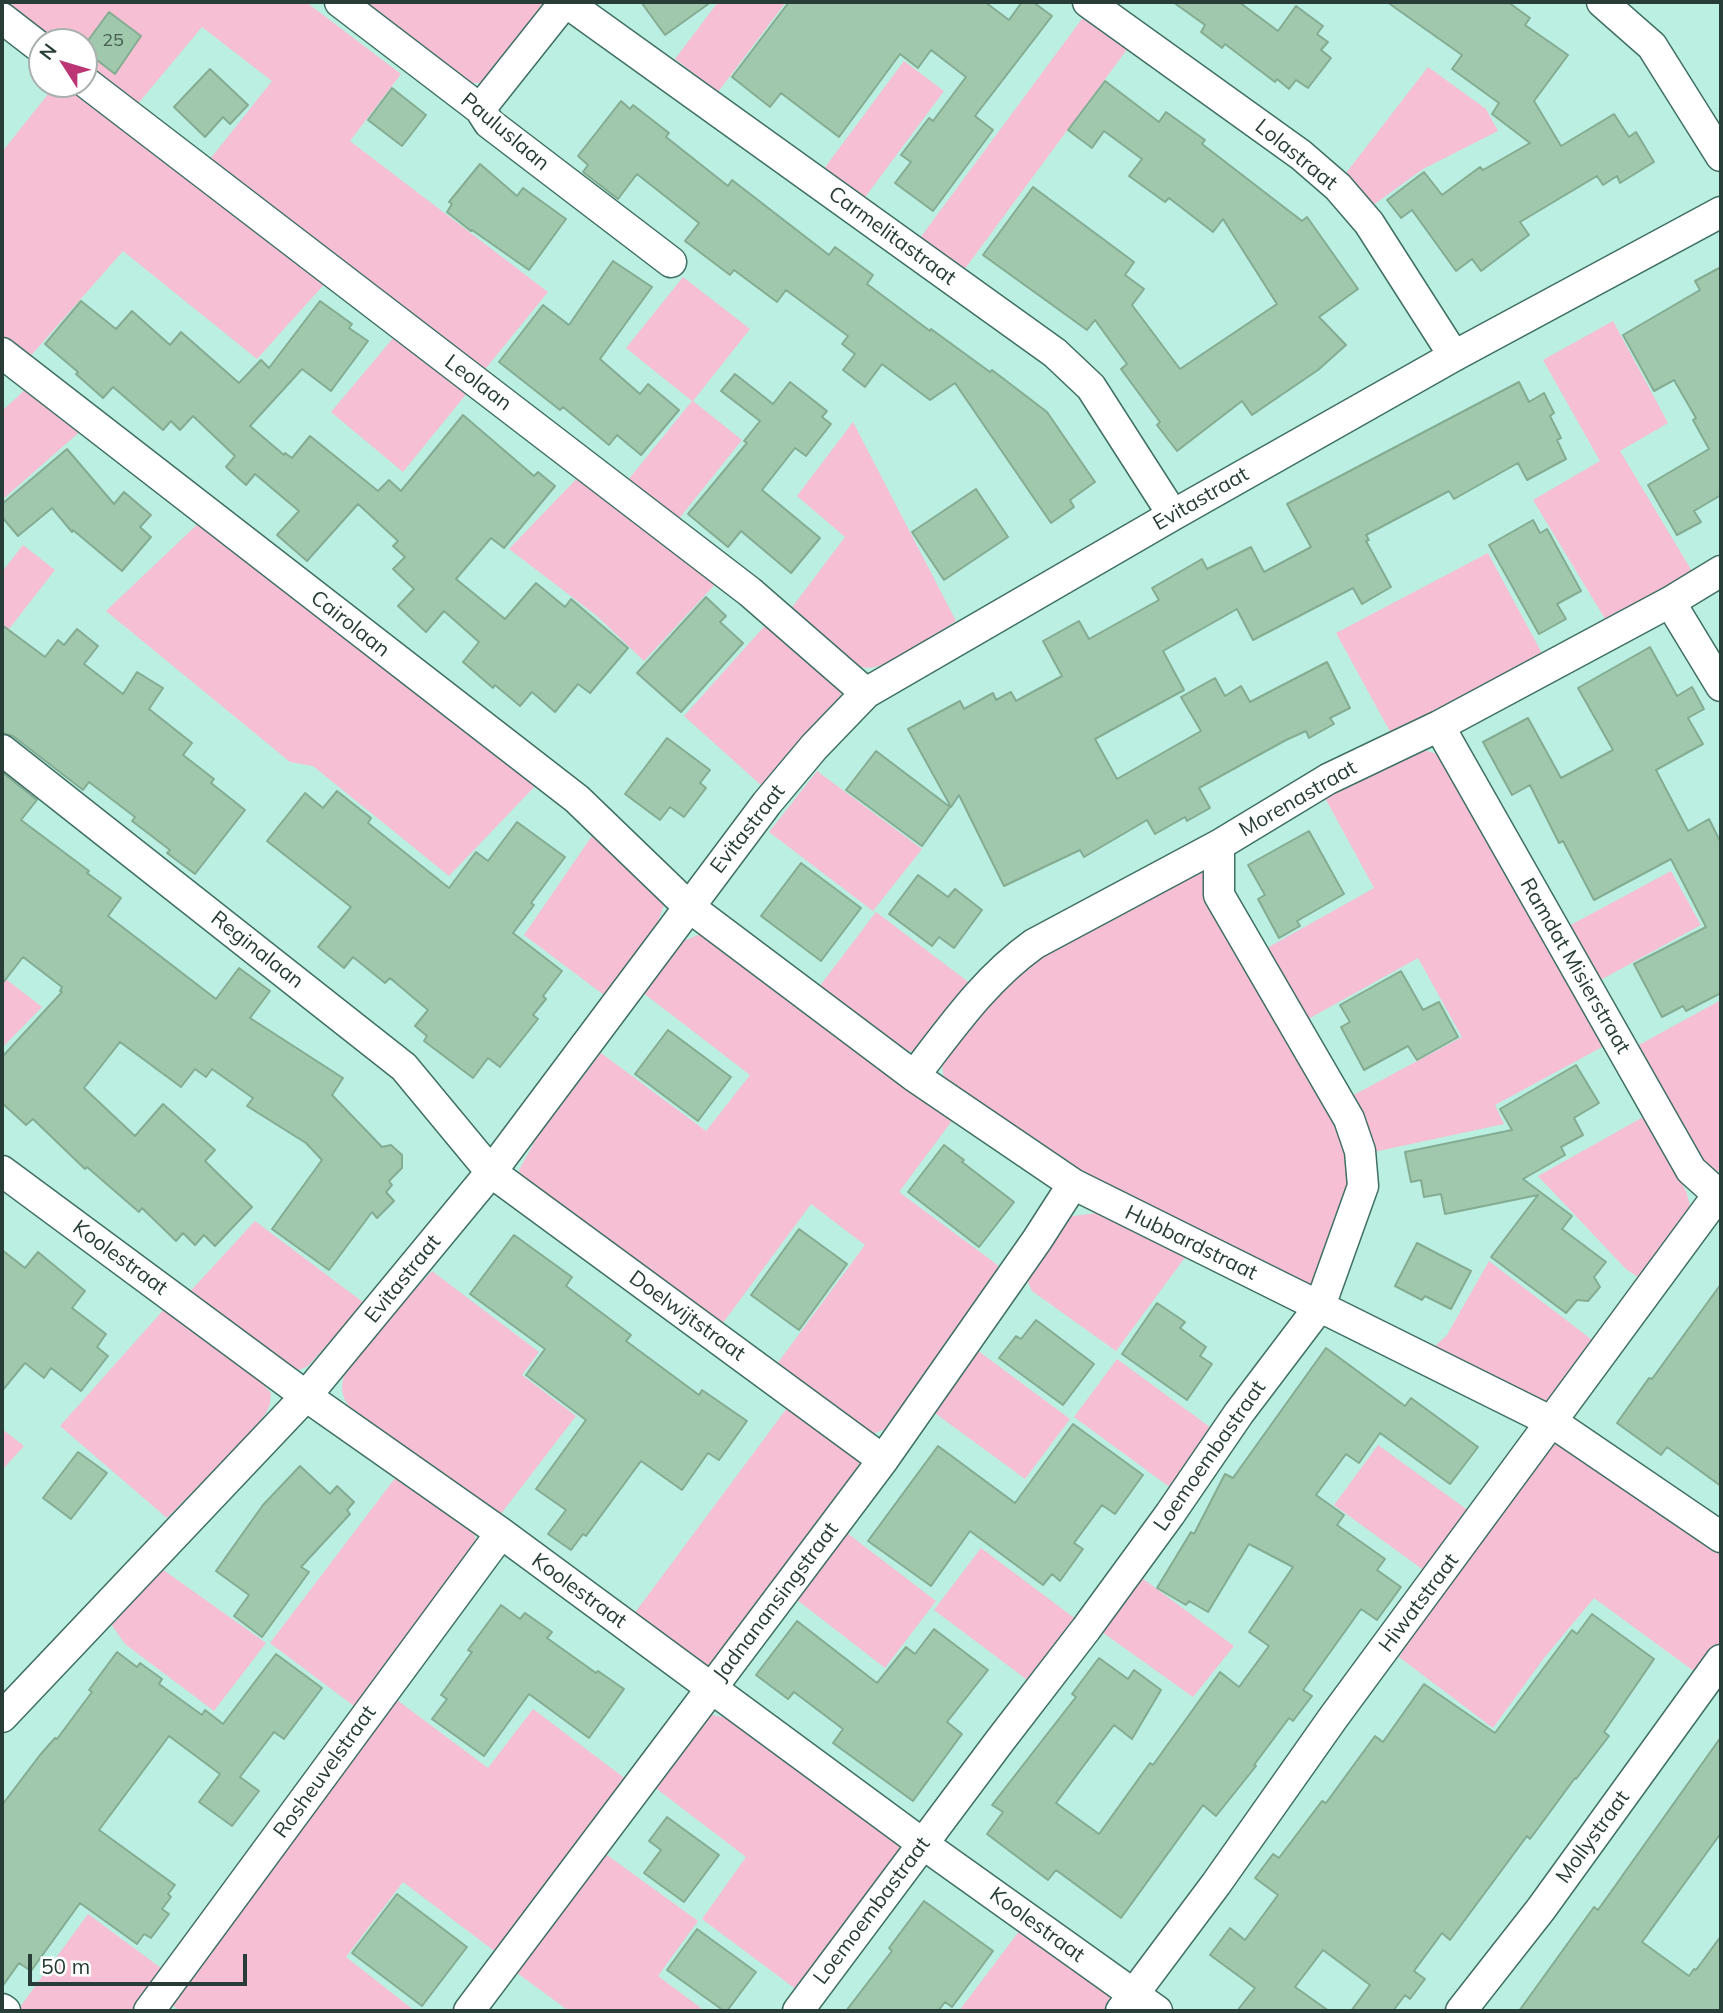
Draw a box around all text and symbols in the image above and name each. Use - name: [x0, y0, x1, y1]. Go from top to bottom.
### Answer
- north arrow: [28, 28, 98, 98]
- house number: 25: [102, 30, 124, 52]
- text: N: [34, 39, 62, 65]
- street label: Pauluslaan: [456, 88, 554, 176]
- street label: Lolastraat: [1250, 114, 1342, 196]
- street label: Carmelitastraat: [823, 181, 961, 291]
- street label: Leolaan: [440, 350, 516, 416]
- street label: Evitastraat: [1149, 462, 1253, 536]
- street label: Cairolaan: [305, 585, 395, 663]
- street label: Morenastraat: [1235, 755, 1361, 843]
- street label: Evitastraat: [705, 779, 791, 879]
- street label: Ramdat Misierstraat: [1514, 874, 1636, 1058]
- street label: Reginalaan: [206, 906, 308, 994]
- street label: Hubbardstraat: [1121, 1200, 1261, 1286]
- street label: Koolestraat: [68, 1215, 172, 1301]
- street label: Evitastraat: [360, 1230, 446, 1328]
- street label: Doelwijtstraat: [624, 1265, 750, 1367]
- street label: Loemoembastraat: [1149, 1376, 1271, 1536]
- street label: Jadnanansingstraat: [708, 1518, 844, 1686]
- street label: Koolestraat: [527, 1548, 631, 1634]
- street label: Hiwatstraat: [1374, 1549, 1464, 1657]
- street label: Rosheuvelstraat: [268, 1701, 382, 1843]
- street label: Mollystraat: [1551, 1786, 1635, 1888]
- street label: Loemoembastraat: [808, 1832, 936, 1990]
- street label: Koolestraat: [985, 1882, 1089, 1968]
- scale bar: [32, 1940, 250, 1984]
- text: 50 m: [41, 1953, 90, 1979]

